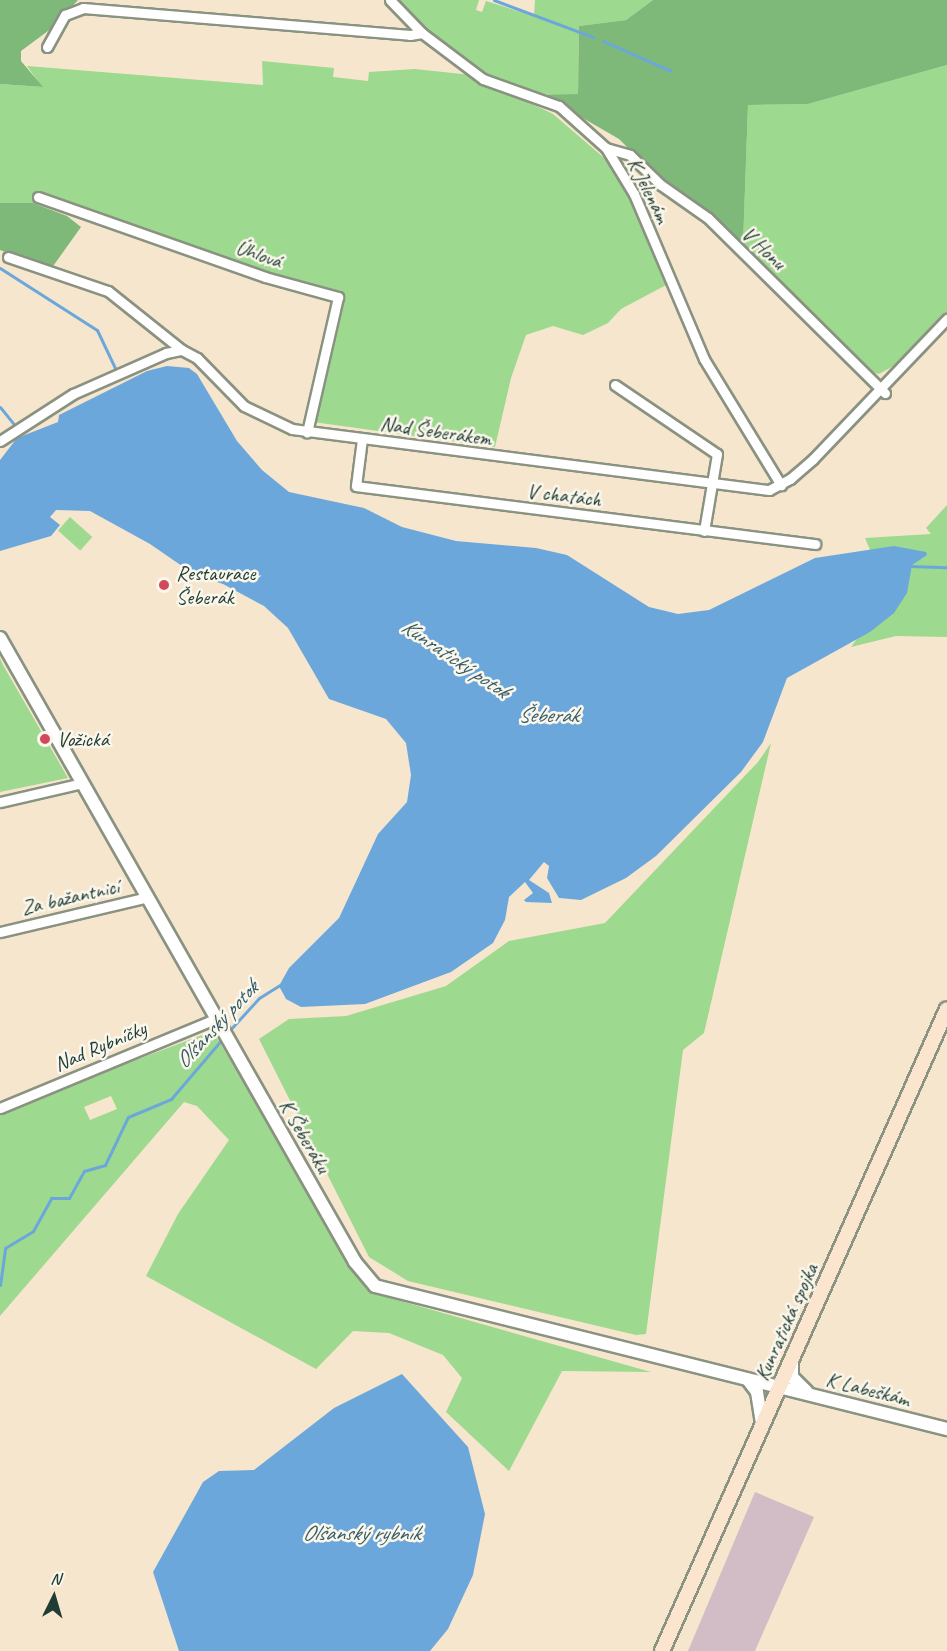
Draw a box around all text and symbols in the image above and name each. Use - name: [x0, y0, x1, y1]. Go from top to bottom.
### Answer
- street label: K Jelenám: [622, 153, 676, 227]
- street label: V Honu: [737, 221, 791, 275]
- street label: Úhlová: [233, 234, 285, 274]
- street label: Nad Šeberákem: [379, 411, 493, 451]
- street label: V chatách: [525, 478, 603, 512]
- place label: Restaurace Šeberák: [176, 560, 255, 610]
- marker: Restaurace Šeberák: [157, 578, 171, 592]
- water label: Kunratický potok: [396, 613, 514, 705]
- water label: Šeberák: [518, 703, 578, 729]
- place label: Vožická: [57, 726, 109, 752]
- marker: Vožická: [38, 732, 52, 746]
- street label: Za bažantnicí: [19, 873, 121, 921]
- water label: Olšanský potok: [170, 976, 264, 1074]
- street label: Nad Rybníčky: [50, 1015, 150, 1077]
- street label: K Šeberáku: [274, 1095, 336, 1177]
- street label: Kunratická spojka: [749, 1260, 823, 1384]
- street label: K Labeškám: [824, 1366, 912, 1412]
- water label: Olšanský rybník: [302, 1521, 420, 1547]
- north arrow: [24, 1567, 84, 1627]
- text: N: [50, 1569, 61, 1589]

